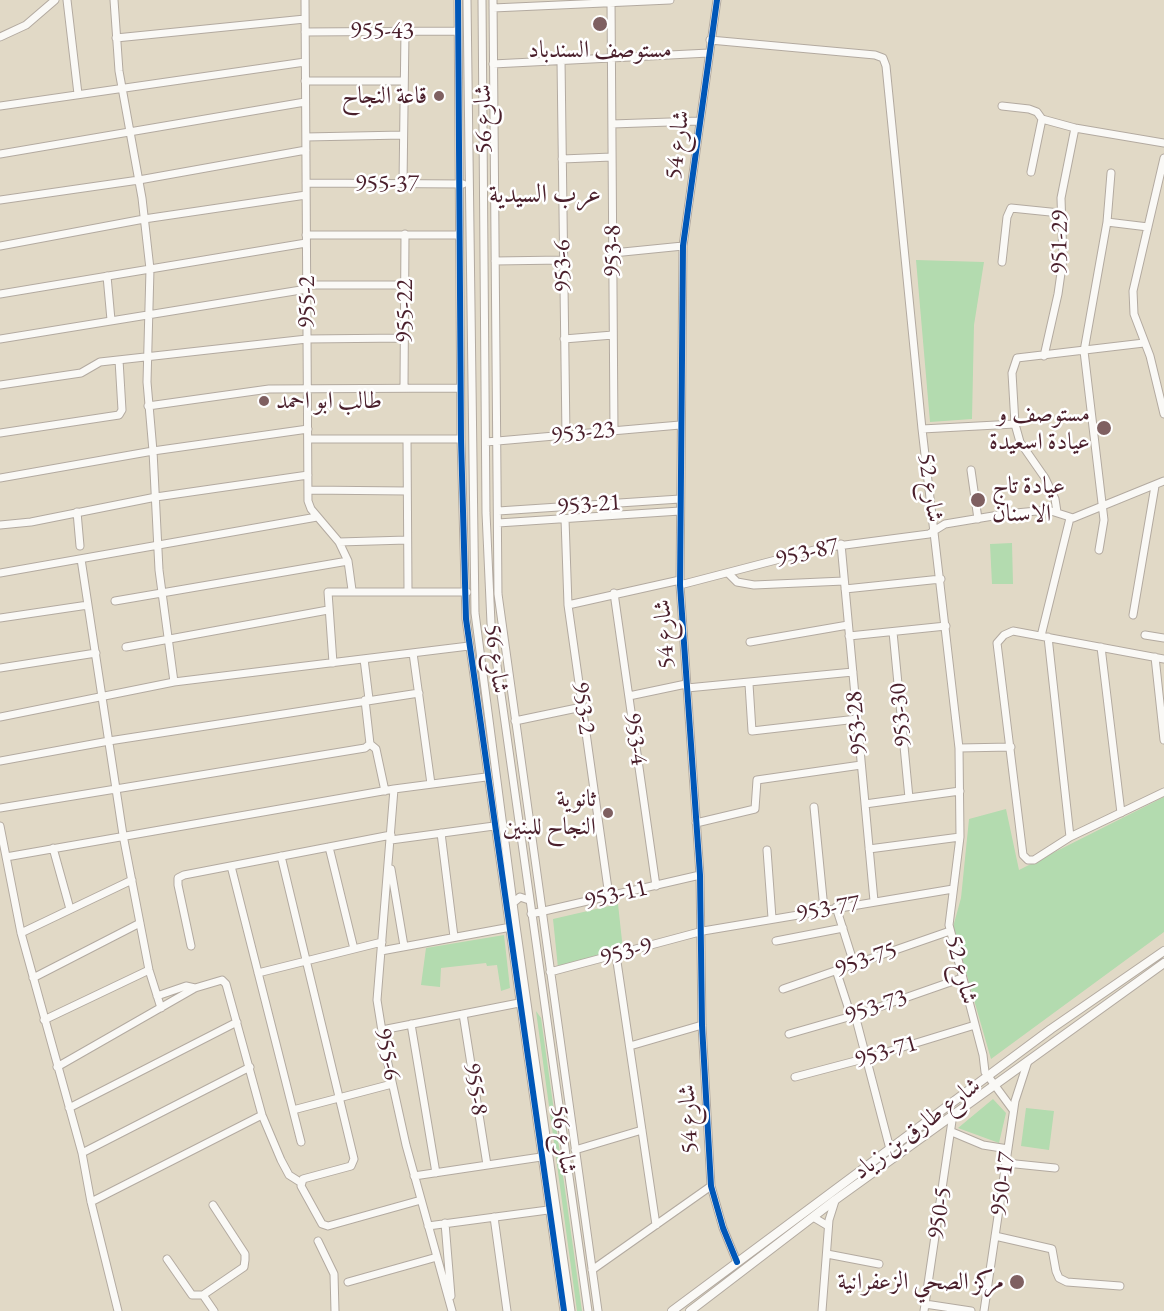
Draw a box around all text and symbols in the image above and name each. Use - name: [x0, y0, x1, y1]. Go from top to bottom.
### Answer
- marker: مستوصف السندباد: [591, 15, 609, 33]
- street label: 955-43: [350, 17, 414, 45]
- place label: مستوصف السندباد: [528, 36, 672, 64]
- place label: قاعة النجاح: [342, 82, 427, 110]
- street label: شارع 56: [469, 84, 499, 154]
- marker: قاعة النجاح: [432, 89, 446, 103]
- street label: شارع 54: [659, 109, 697, 181]
- street label: 955-37: [355, 170, 419, 198]
- district label: عرب السيدية: [489, 179, 601, 211]
- street label: 951-29: [1045, 210, 1075, 274]
- street label: 953-8: [599, 225, 627, 277]
- street label: 953-6: [548, 239, 578, 293]
- street label: 955-2: [293, 276, 321, 328]
- street label: 955-22: [391, 279, 419, 343]
- place label: طالب ابو احمد: [276, 387, 382, 415]
- marker: طالب ابو احمد: [257, 394, 271, 408]
- place label: مستوصف و عيادة اسعيدة: [989, 400, 1090, 456]
- street label: 953-23: [550, 415, 616, 451]
- marker: مستوصف و عيادة اسعيدة: [1095, 419, 1113, 437]
- street label: شارع 52: [911, 452, 949, 524]
- place label: عيادة تاج الاسنان: [992, 472, 1065, 528]
- street label: 953-21: [556, 488, 622, 522]
- marker: عيادة تاج الاسنان: [969, 491, 987, 509]
- street label: 953-87: [772, 532, 842, 574]
- street label: شارع 54: [648, 598, 682, 670]
- street label: شارع 56: [477, 623, 515, 695]
- street label: 953-2: [565, 680, 601, 736]
- street label: 953-30: [884, 682, 918, 748]
- street label: 953-28: [840, 690, 874, 756]
- street label: 953-4: [617, 711, 653, 767]
- place label: ثانوية النجاح للبنين: [503, 785, 596, 841]
- marker: ثانوية النجاح للبنين: [601, 806, 615, 820]
- street label: 953-11: [581, 874, 651, 916]
- street label: 953-77: [794, 889, 862, 929]
- street label: 953-9: [597, 931, 655, 973]
- street label: شارع 52: [939, 933, 983, 1007]
- street label: 953-75: [831, 936, 901, 984]
- street label: 953-73: [841, 983, 911, 1031]
- street label: 955-6: [368, 1025, 406, 1083]
- street label: 953-71: [851, 1029, 921, 1075]
- street label: 955-8: [457, 1061, 493, 1117]
- street label: شارع طارق بن زياد: [847, 1072, 987, 1186]
- street label: شارع 54: [673, 1084, 705, 1154]
- street label: شارع 56: [544, 1104, 582, 1176]
- street label: 950-17: [984, 1150, 1022, 1218]
- street label: 950-5: [922, 1185, 958, 1241]
- place label: مركز الصحي الزعفرانية: [837, 1268, 1004, 1296]
- marker: مركز الصحي الزعفرانية: [1008, 1273, 1026, 1291]

